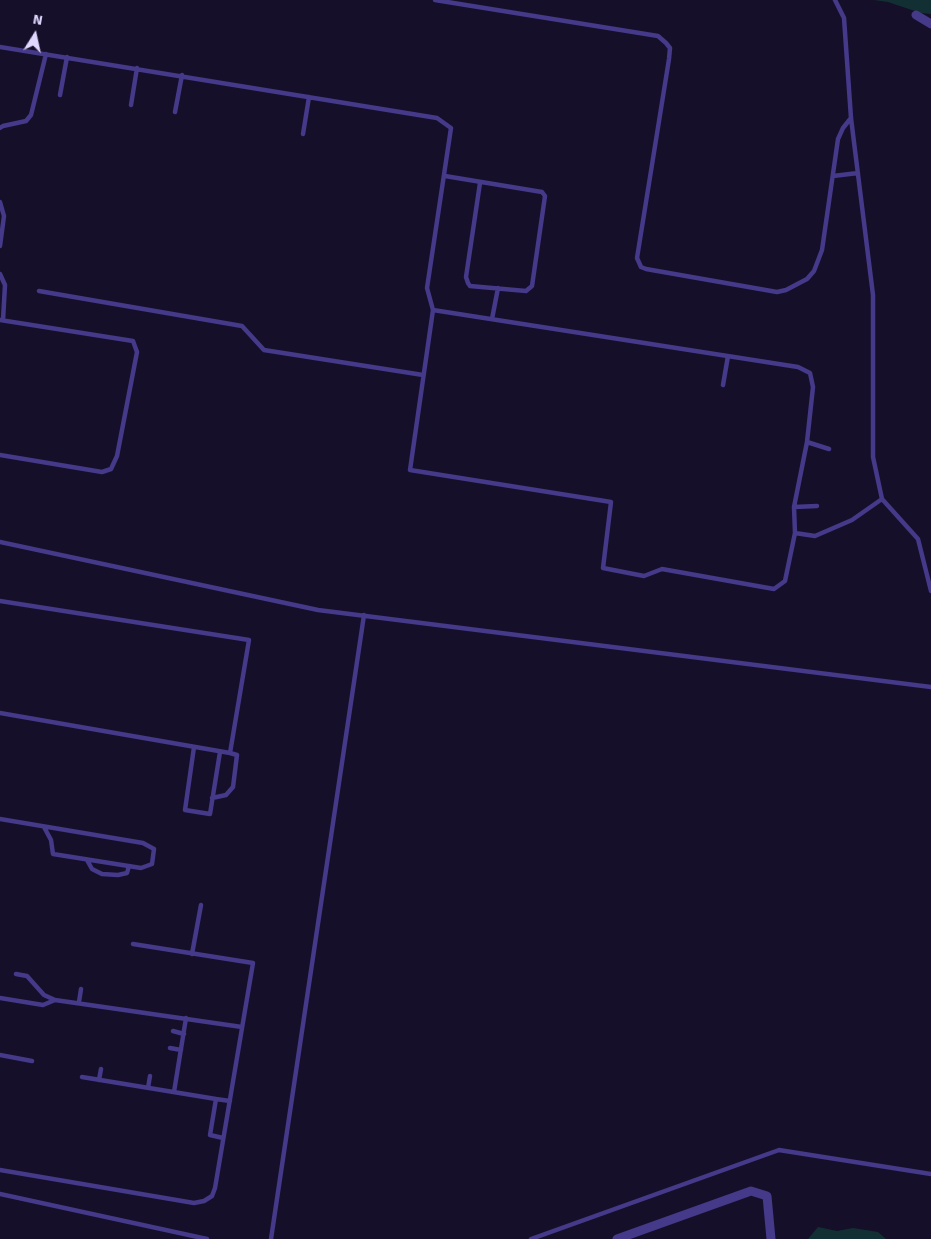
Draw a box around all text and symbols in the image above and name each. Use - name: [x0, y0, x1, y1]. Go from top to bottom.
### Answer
- north arrow: [10, 10, 60, 60]
- text: N: [31, 11, 44, 29]

